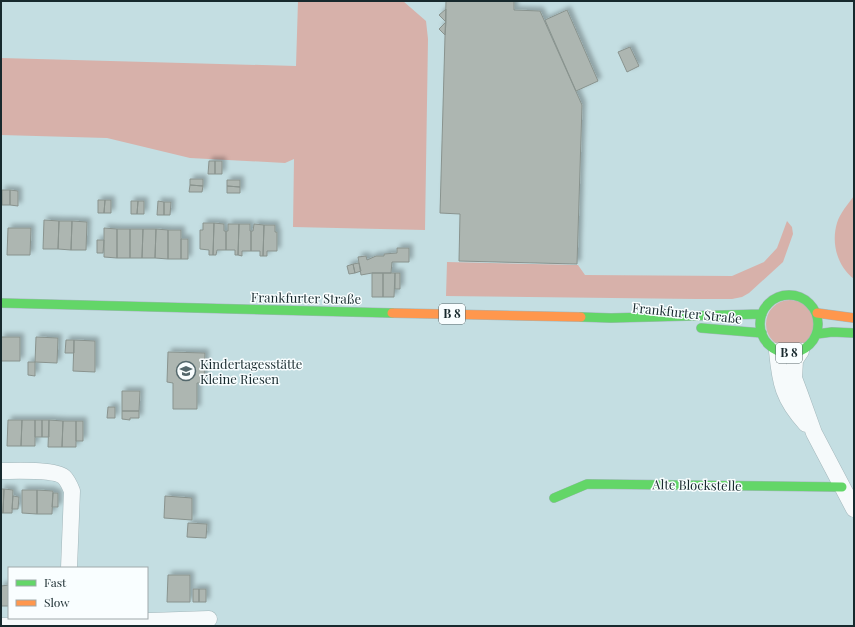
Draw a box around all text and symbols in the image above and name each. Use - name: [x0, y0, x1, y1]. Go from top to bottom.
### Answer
- street label: Frankfurter Straße: [251, 288, 362, 307]
- street label: Frankfurter Straße: [631, 298, 743, 327]
- road number: B 8: [439, 304, 465, 324]
- road number: B 8: [776, 343, 802, 363]
- place label: Kindertagesstätte Kleine Riesen: [200, 355, 303, 387]
- school or university icon: Kindertagesstätte Kleine Riesen: [175, 360, 197, 382]
- street label: Alte Blockstelle: [651, 475, 742, 494]
- legend: [8, 567, 148, 619]
- text: Fast: [44, 574, 67, 590]
- text: Slow: [44, 594, 70, 610]

